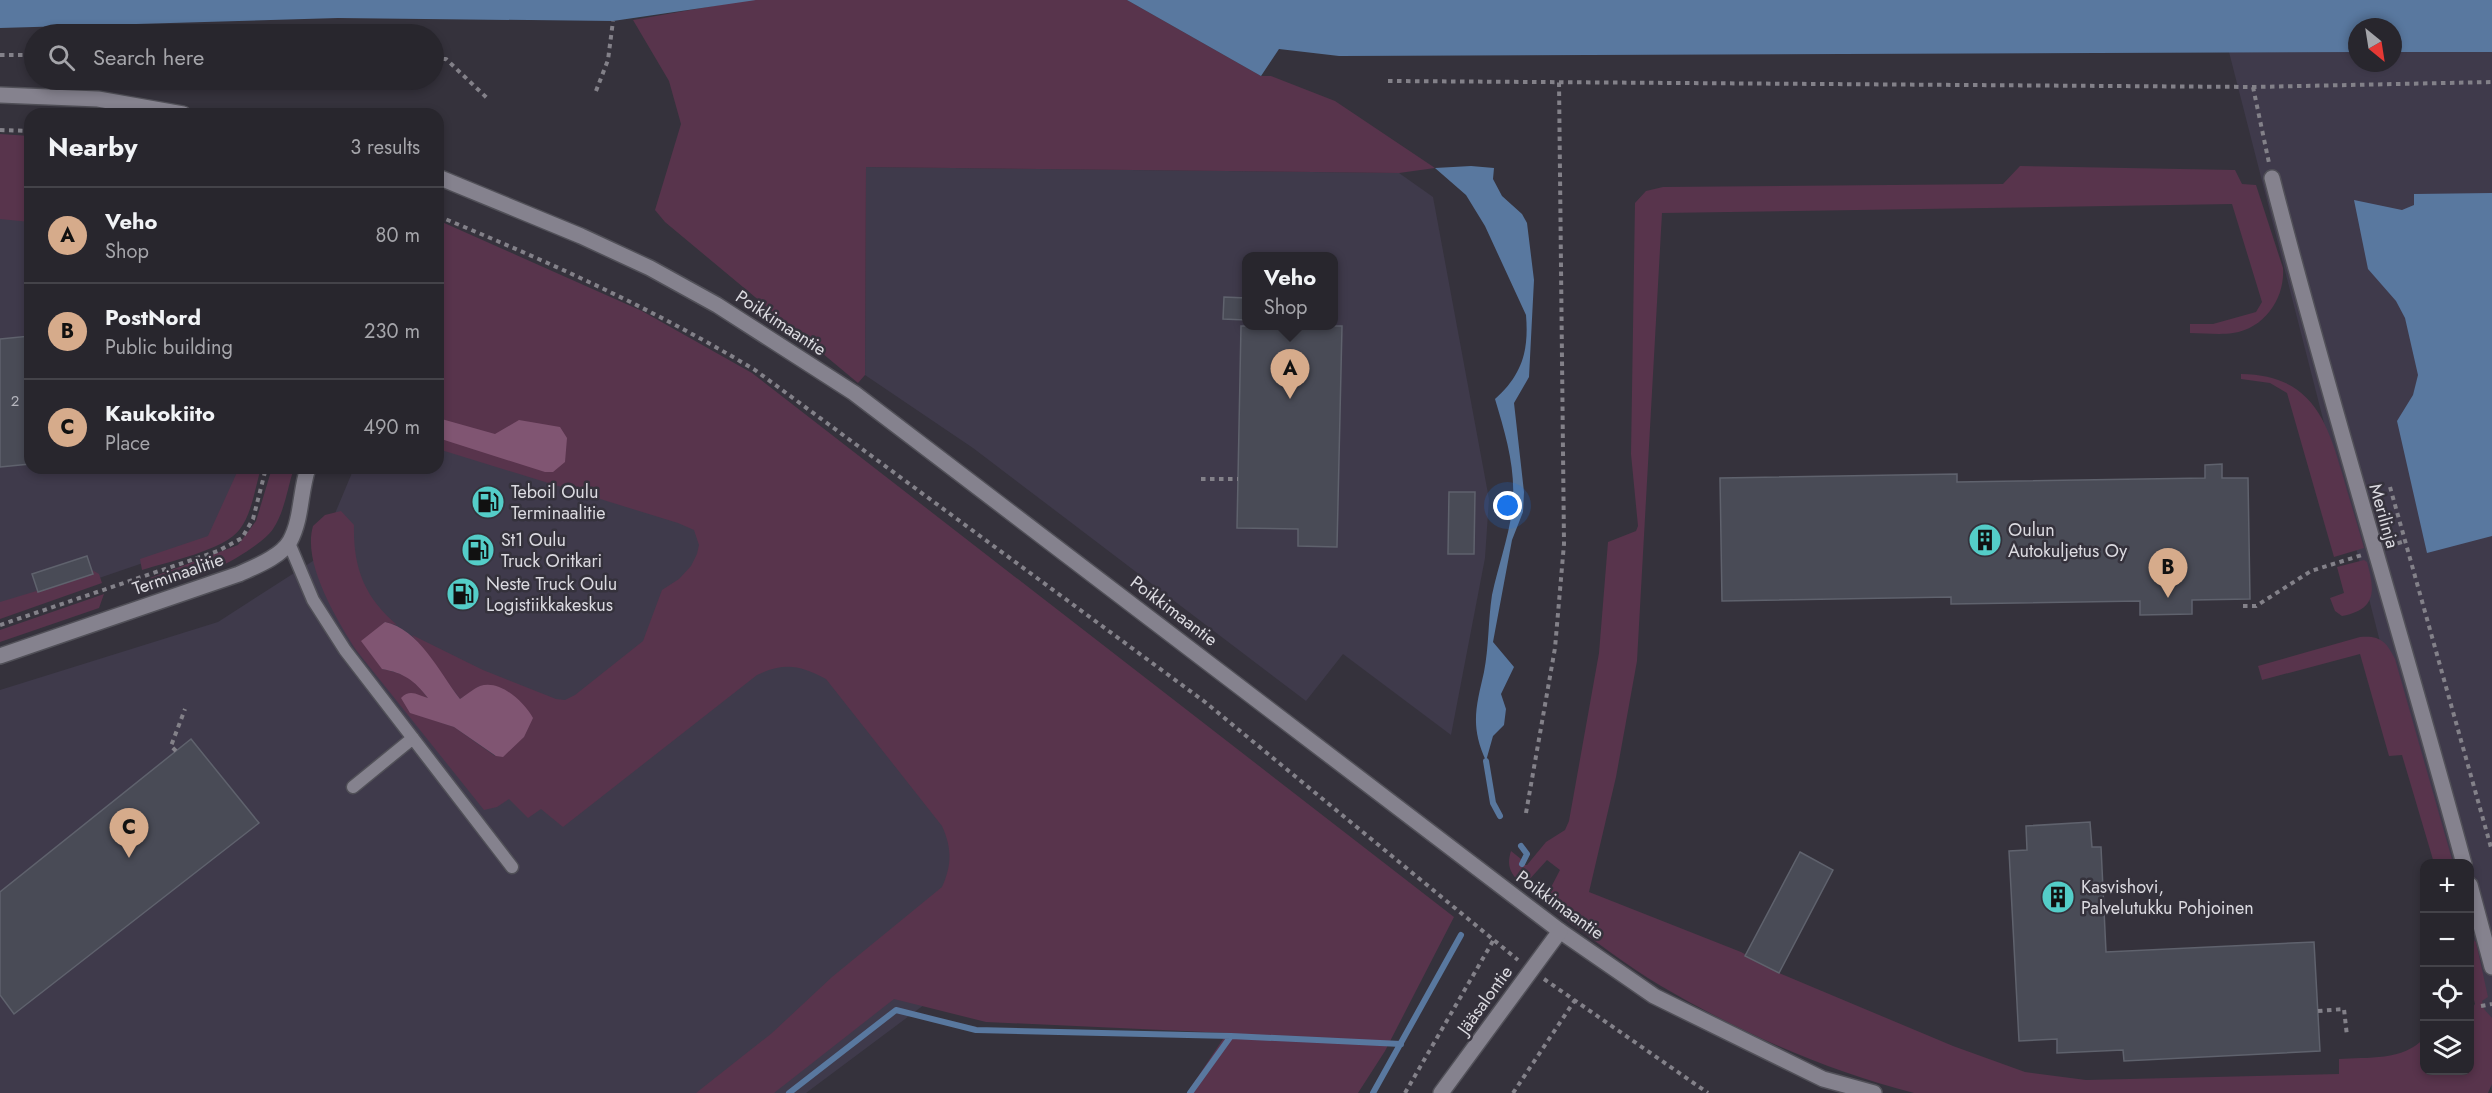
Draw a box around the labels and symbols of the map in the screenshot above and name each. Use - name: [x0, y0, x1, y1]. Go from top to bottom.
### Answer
- north arrow: [2348, 18, 2402, 72]
- street label: Poikkimaantie: [731, 284, 831, 362]
- pin: A: [1270, 350, 1310, 399]
- house number: 2: [11, 390, 19, 412]
- place label: Teboil Oulu Terminaalitie: [511, 479, 606, 526]
- street label: Merilinja: [2362, 481, 2406, 551]
- fuel station icon: Teboil Oulu Terminaalitie: [470, 484, 506, 520]
- your location: [1493, 491, 1522, 520]
- place label: Oulun Autokuljetus Oy: [2008, 517, 2127, 564]
- building icon: Oulun Autokuljetus Oy: [1967, 522, 2003, 558]
- place label: St1 Oulu Truck Oritkari: [501, 527, 602, 574]
- fuel station icon: St1 Oulu Truck Oritkari: [460, 532, 496, 568]
- street label: Terminaalitie: [129, 546, 227, 602]
- pin: B: [2148, 548, 2188, 598]
- street label: Poikkimaantie: [1125, 569, 1223, 653]
- place label: Neste Truck Oulu Logistiikkakeskus: [486, 571, 617, 618]
- fuel station icon: Neste Truck Oulu Logistiikkakeskus: [445, 576, 481, 612]
- pin: C: [110, 808, 148, 858]
- street label: Poikkimaantie: [1511, 864, 1609, 946]
- place label: Kasvishovi, Palvelutukku Pohjoinen: [2081, 874, 2254, 921]
- building icon: Kasvishovi, Palvelutukku Pohjoinen: [2040, 879, 2076, 915]
- street label: Jääsalontie: [1450, 960, 1519, 1041]

